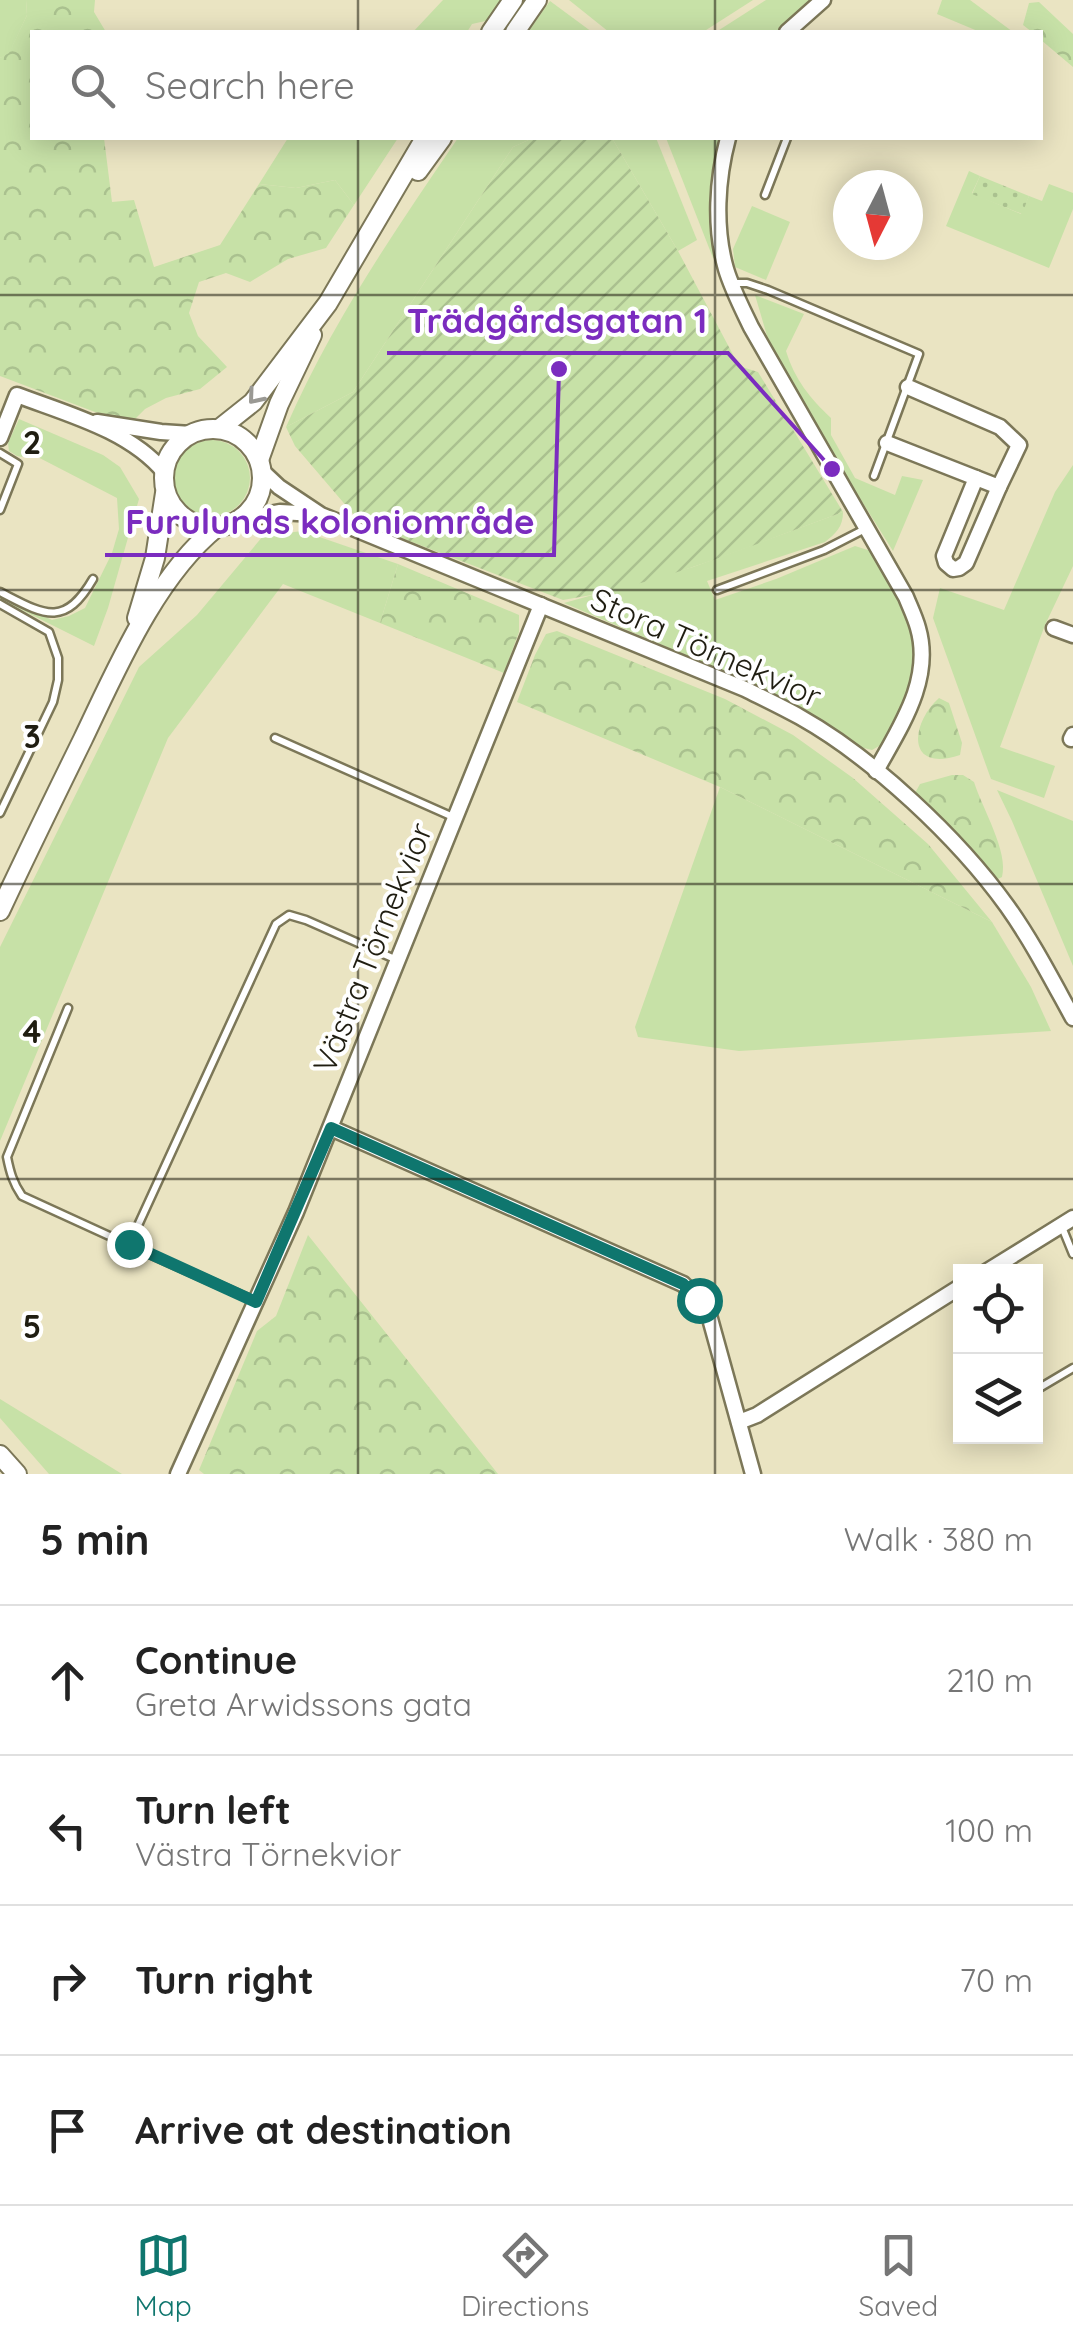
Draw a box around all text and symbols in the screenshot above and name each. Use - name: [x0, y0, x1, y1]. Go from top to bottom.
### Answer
- search box: [30, 30, 1043, 140]
- icon: search: [65, 58, 120, 113]
- text: Search here: [145, 61, 355, 109]
- north arrow: [833, 170, 923, 260]
- callout: Trädgårdsgatan 1: [387, 288, 728, 353]
- text: Trädgårdsgatan 1: [407, 298, 707, 342]
- one-way arrow: [249, 385, 267, 403]
- text: 2: [23, 422, 41, 462]
- callout: Furulunds koloniområde: [105, 490, 554, 555]
- text: Furulunds koloniområde: [125, 499, 535, 543]
- street label: Stora Törnekvior: [585, 578, 828, 716]
- text: 3: [23, 716, 41, 756]
- street label: Västra Törnekvior: [304, 817, 440, 1079]
- text: 4: [23, 1011, 42, 1051]
- route end: [107, 1222, 153, 1268]
- map controls: [953, 1264, 1043, 1444]
- button: locate: [953, 1264, 1043, 1354]
- route start: [677, 1278, 723, 1324]
- text: 5: [23, 1306, 41, 1346]
- button: layers: [953, 1354, 1043, 1444]
- text: 5 min: [40, 1513, 150, 1566]
- text: Walk · 380 m: [844, 1519, 1033, 1559]
- text: Continue: [135, 1636, 297, 1684]
- icon: ahead: [40, 1653, 95, 1708]
- text: 210 m: [946, 1660, 1033, 1700]
- text: Greta Arwidssons gata: [135, 1684, 472, 1724]
- text: Turn left: [135, 1786, 291, 1834]
- icon: left: [40, 1803, 95, 1858]
- text: 100 m: [945, 1810, 1033, 1850]
- text: Västra Törnekvior: [135, 1834, 401, 1874]
- icon: right: [40, 1953, 95, 2008]
- text: Turn right: [135, 1956, 314, 2004]
- text: 70 m: [960, 1960, 1033, 2000]
- icon: arrive: [40, 2103, 95, 2158]
- text: Arrive at destination: [135, 2106, 512, 2154]
- tab: Map: [135, 2228, 192, 2323]
- tab: Directions: [461, 2228, 589, 2323]
- tab: Saved: [859, 2228, 938, 2323]

